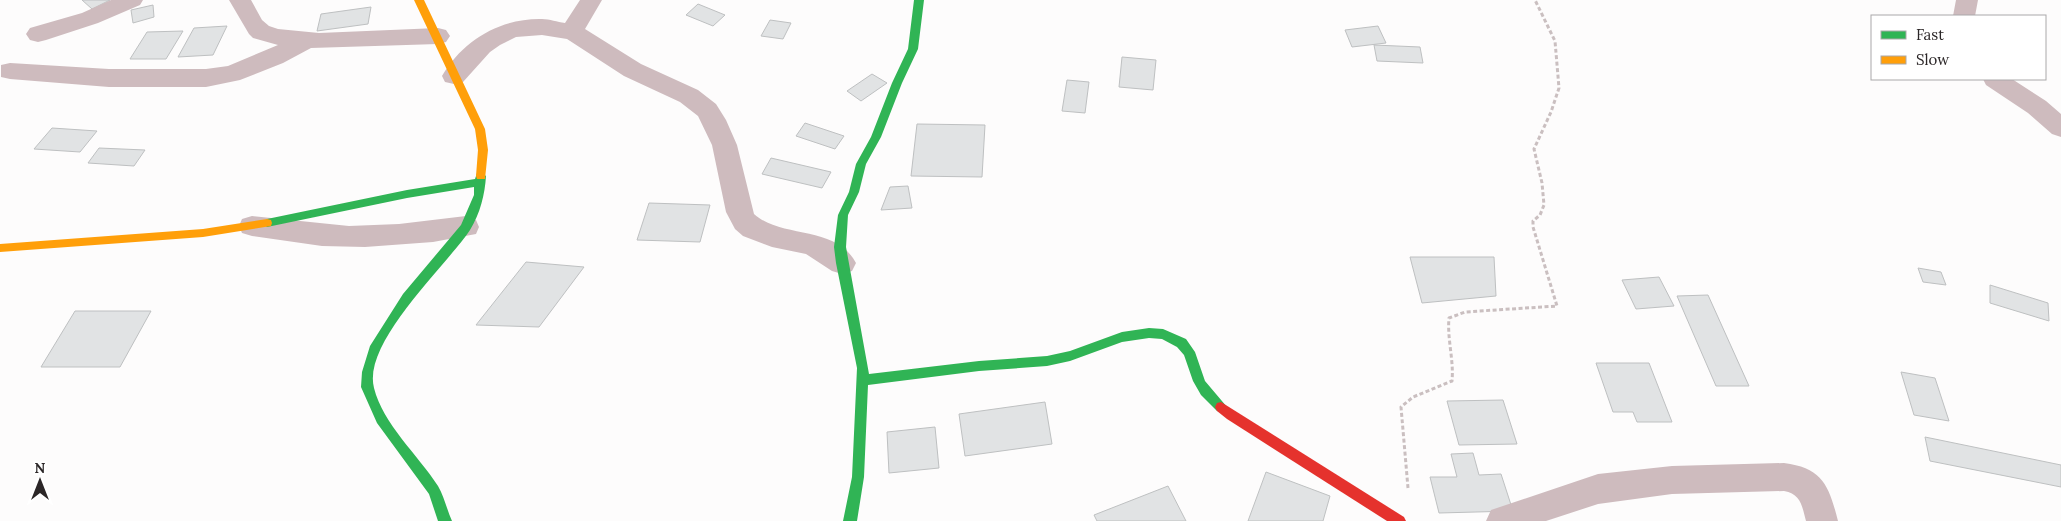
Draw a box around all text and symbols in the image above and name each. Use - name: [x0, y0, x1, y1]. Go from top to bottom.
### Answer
- legend: [1871, 15, 2046, 80]
- text: Fast: [1916, 25, 1944, 44]
- text: Slow: [1916, 50, 1949, 69]
- north arrow: [15, 456, 65, 506]
- text: N: [35, 459, 46, 477]

